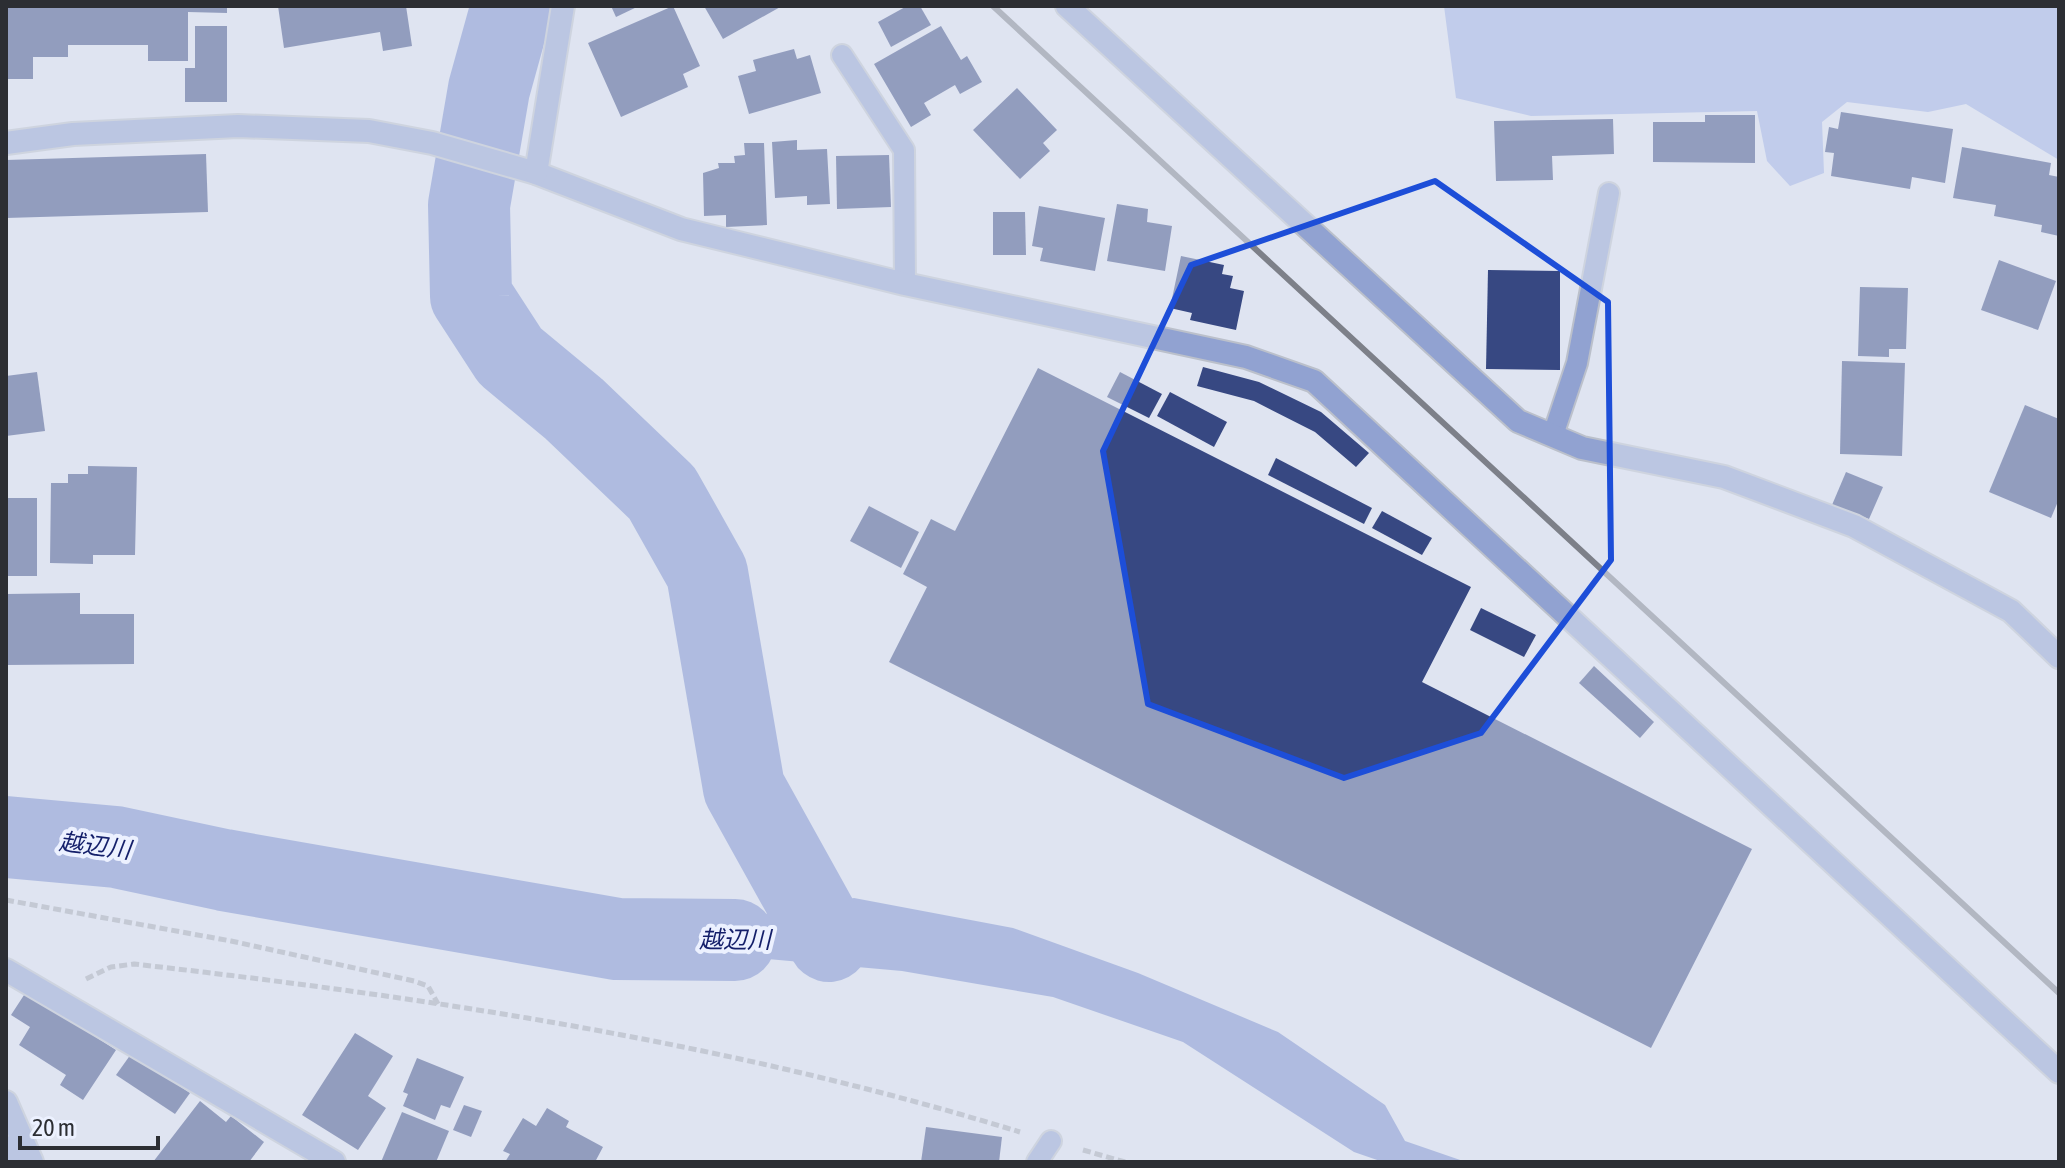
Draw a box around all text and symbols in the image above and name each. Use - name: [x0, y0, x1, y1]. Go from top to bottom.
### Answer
- water label: 越辺川: [58, 828, 135, 864]
- water label: 越辺川: [699, 926, 774, 953]
- scale bar: [20, 1100, 158, 1150]
- text: 20 m: [32, 1114, 75, 1141]

